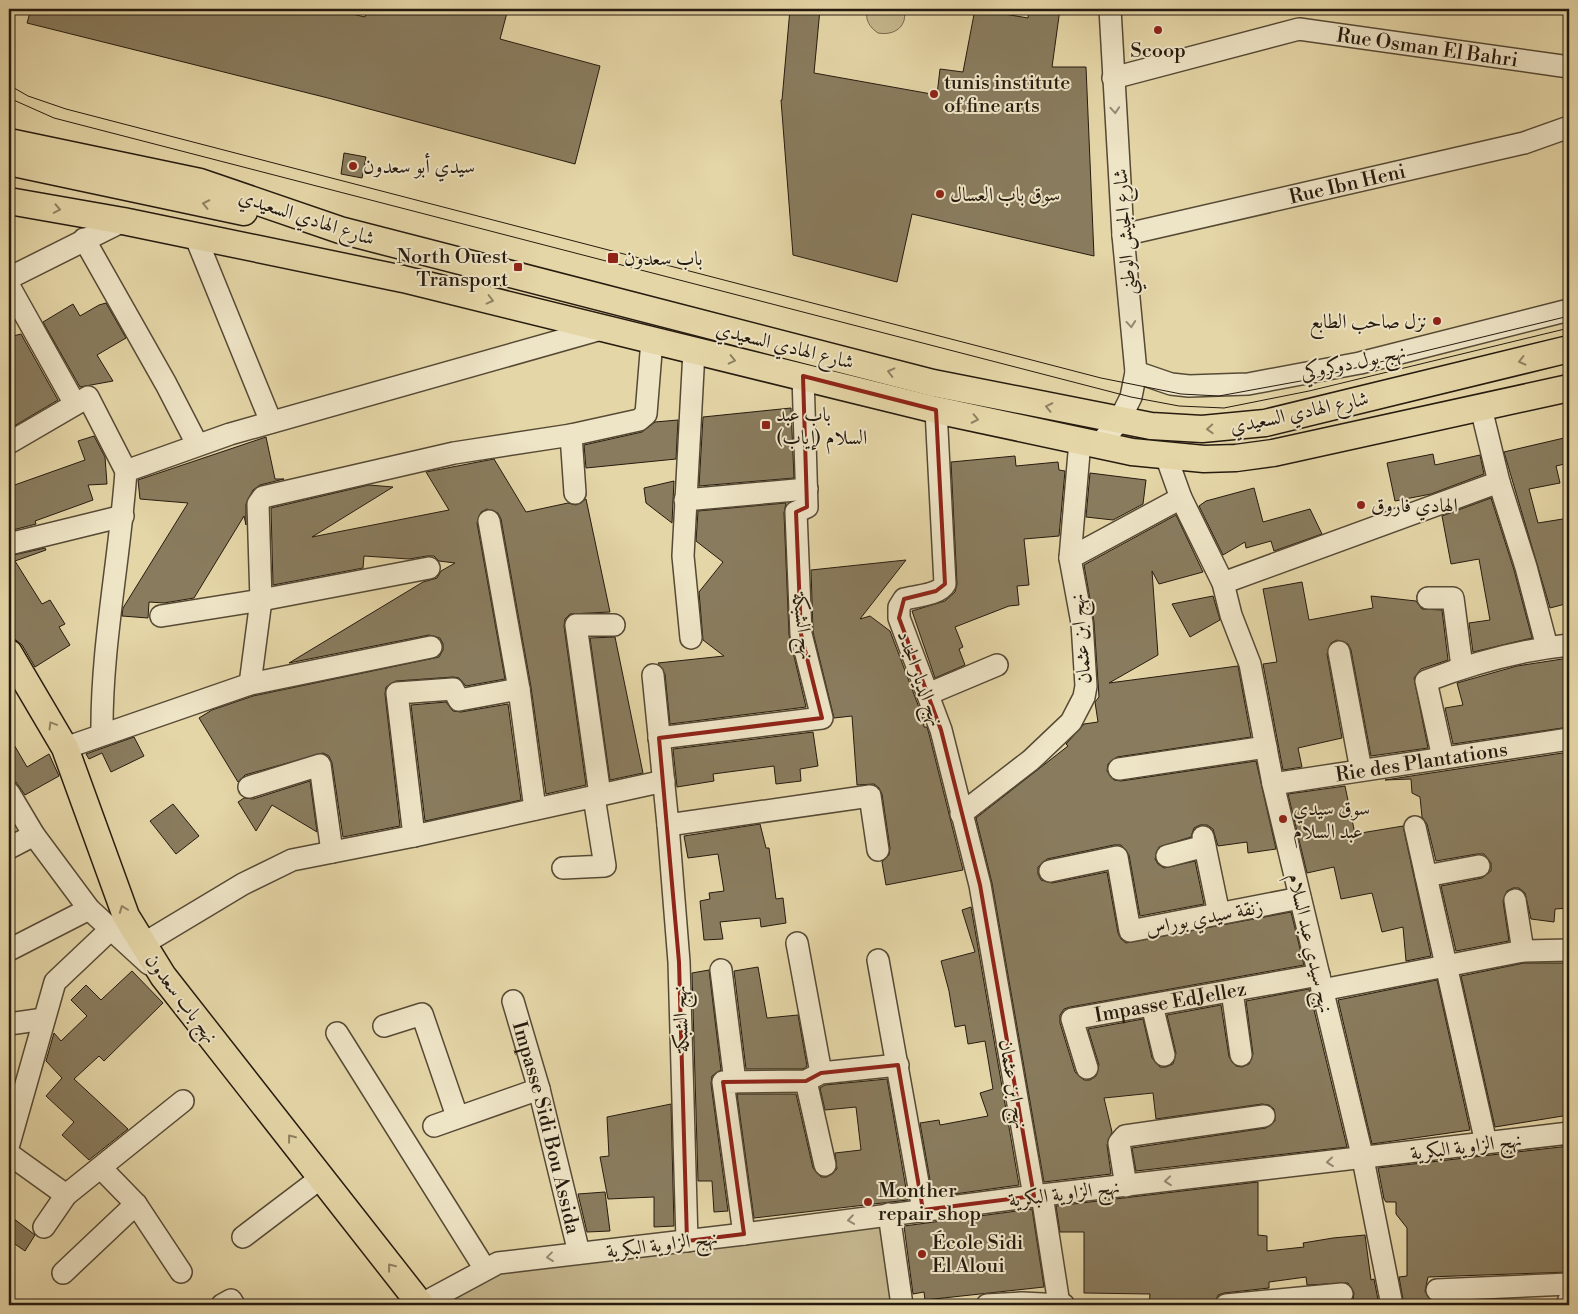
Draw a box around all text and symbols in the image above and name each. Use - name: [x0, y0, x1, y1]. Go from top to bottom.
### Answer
- street label: Rue Osman El Bahri: [1335, 23, 1520, 74]
- marker: Scoop: [1152, 24, 1164, 36]
- place label: Scoop: [1130, 39, 1186, 64]
- place label: tunis institute of fine arts: [944, 71, 1070, 119]
- marker: tunis institute of fine arts: [928, 88, 940, 100]
- one-way arrow: [1110, 106, 1121, 114]
- place label: سيدي أبو سعدون: [363, 152, 475, 182]
- street label: Rue Ibn Heni: [1287, 159, 1409, 211]
- marker: سيدي أبو سعدون: [347, 160, 359, 172]
- street label: شارع الجيش الوطني: [1109, 167, 1147, 296]
- place label: سوق باب العسال: [950, 183, 1060, 208]
- street label: شارع الهادي السعيدي: [234, 185, 378, 256]
- marker: سوق باب العسال: [934, 188, 946, 200]
- one-way arrow: [202, 199, 211, 210]
- one-way arrow: [52, 203, 61, 214]
- place label: North Ouest Transport: [396, 245, 508, 293]
- place label: باب سعدون: [624, 247, 703, 272]
- marker: باب سعدون: [606, 251, 620, 265]
- marker: North Ouest Transport: [512, 261, 524, 273]
- one-way arrow: [485, 294, 494, 305]
- place label: نزل صاحب الطابع: [1309, 310, 1427, 339]
- marker: نزل صاحب الطابع: [1431, 315, 1443, 327]
- street label: شارع الهادي السعيدي: [712, 317, 856, 380]
- one-way arrow: [1125, 321, 1136, 329]
- street label: نهج بول دوكروكي: [1298, 339, 1409, 391]
- one-way arrow: [728, 354, 737, 365]
- one-way arrow: [1517, 355, 1526, 366]
- one-way arrow: [886, 367, 895, 378]
- street label: شارع الهادي السعيدي: [1227, 387, 1372, 444]
- one-way arrow: [1045, 402, 1054, 413]
- place label: باب عبد السلام (إياب): [776, 403, 867, 455]
- one-way arrow: [971, 413, 980, 424]
- marker: باب عبد السلام (إياب): [760, 419, 772, 431]
- one-way arrow: [1206, 423, 1214, 434]
- place label: الهادي فاروق: [1371, 494, 1458, 521]
- marker: الهادي فاروق: [1355, 499, 1367, 511]
- street label: نهج الشبكة: [782, 590, 819, 662]
- street label: نهج ابن عثمان: [1065, 592, 1102, 685]
- street label: نهج الديار الجدد: [887, 627, 948, 731]
- one-way arrow: [48, 722, 58, 731]
- street label: Rie des Plantations: [1334, 738, 1509, 788]
- place label: سوق سيدي عبد السلام: [1293, 797, 1370, 849]
- marker: سوق سيدي عبد السلام: [1277, 813, 1289, 825]
- street label: نهج سيدي عبد السلام: [1277, 871, 1338, 1017]
- street label: زنقة سيدي بوراس: [1144, 895, 1265, 944]
- one-way arrow: [119, 905, 129, 914]
- street label: نهج باب سعدون: [136, 949, 223, 1051]
- street label: Impasse EdJellez: [1093, 977, 1248, 1029]
- street label: نهج الشبكة: [668, 985, 699, 1054]
- street label: Impasse Sidi Bou Assida: [506, 1019, 585, 1238]
- street label: نهج ابن عثمان: [988, 1037, 1033, 1132]
- street label: نهج الزاوية البكرية: [1409, 1128, 1524, 1171]
- one-way arrow: [288, 1135, 297, 1144]
- one-way arrow: [1325, 1157, 1333, 1168]
- street label: نهج الزاوية البكرية: [1007, 1175, 1122, 1218]
- one-way arrow: [1164, 1175, 1172, 1186]
- place label: Monther repair shop: [878, 1179, 981, 1227]
- marker: Monther repair shop: [862, 1196, 874, 1208]
- one-way arrow: [846, 1214, 855, 1224]
- street label: نهج الزاوية البكرية: [605, 1226, 720, 1269]
- place label: École Sidi El Aloui: [932, 1230, 1024, 1279]
- marker: École Sidi El Aloui: [916, 1248, 928, 1260]
- one-way arrow: [546, 1251, 554, 1262]
- one-way arrow: [388, 1264, 396, 1273]

